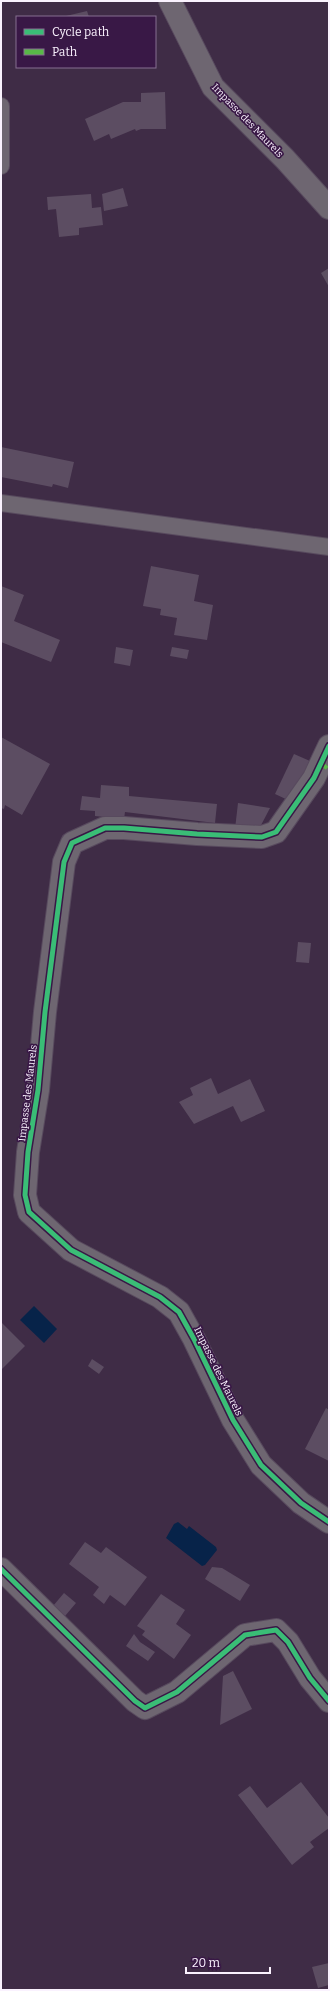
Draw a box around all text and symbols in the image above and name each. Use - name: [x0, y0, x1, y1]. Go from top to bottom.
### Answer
- legend: [16, 16, 156, 68]
- text: Cycle path: [52, 25, 110, 39]
- text: Path: [52, 45, 78, 59]
- street label: Impasse des Maurels: [209, 81, 286, 160]
- street label: Impasse des Maurels: [16, 1044, 40, 1142]
- street label: Impasse des Maurels: [191, 1325, 245, 1418]
- scale bar: [186, 1949, 270, 1975]
- text: 20 m: [192, 1956, 221, 1970]

